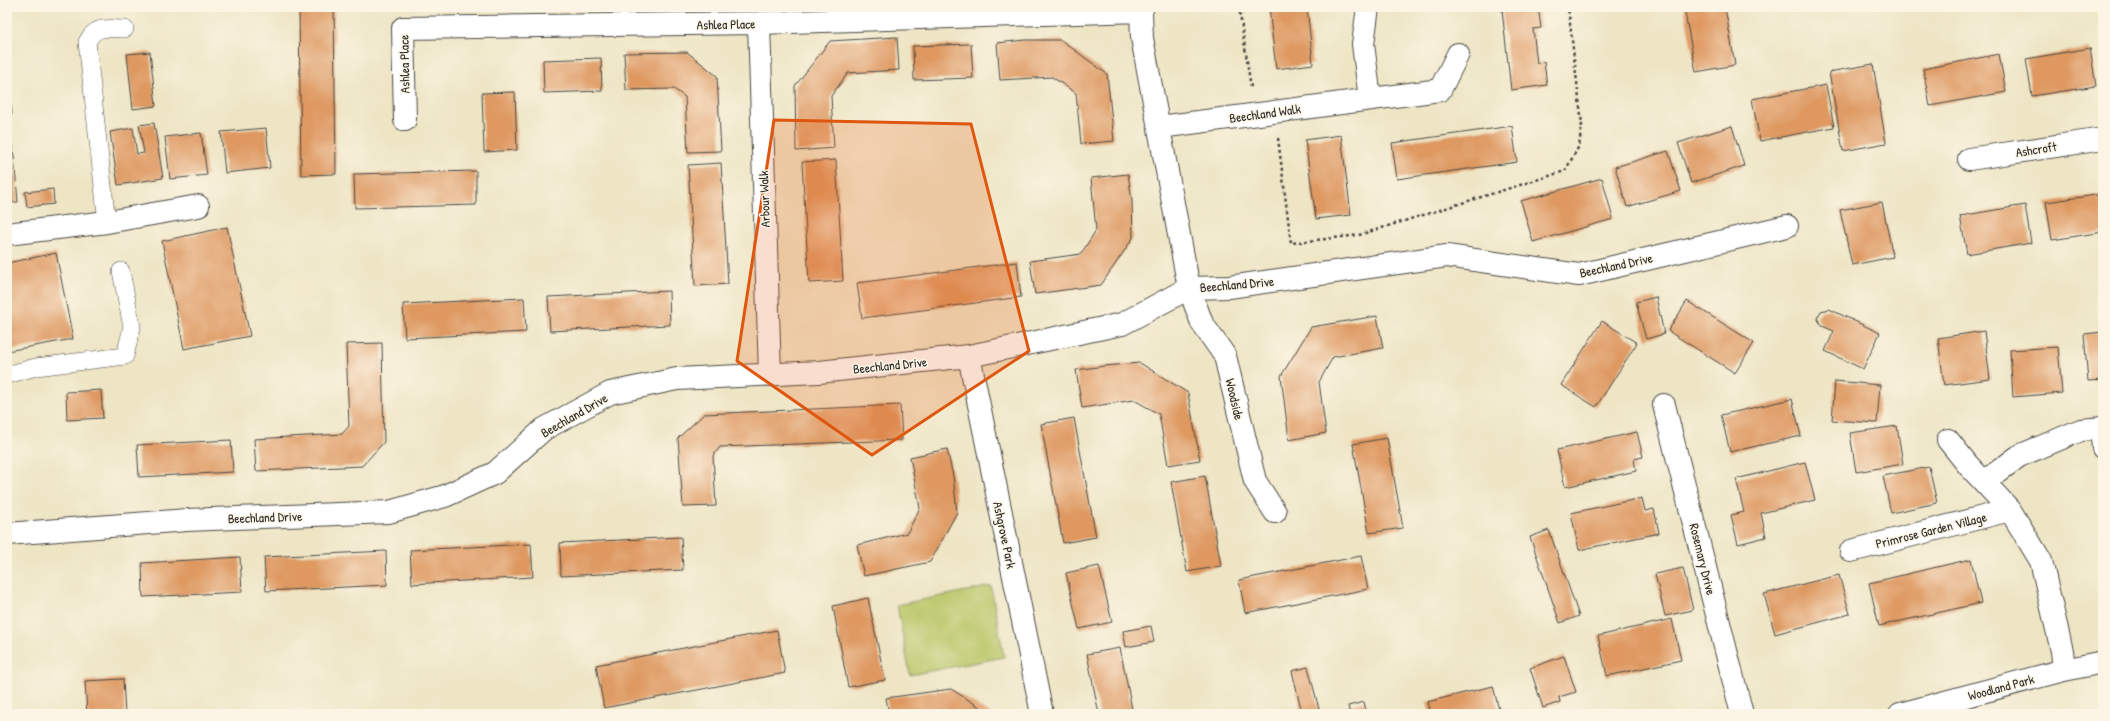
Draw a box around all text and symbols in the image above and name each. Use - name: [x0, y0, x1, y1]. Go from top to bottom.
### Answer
- street label: Ashlea Place: [697, 14, 755, 34]
- street label: Ashlea Place: [394, 35, 414, 93]
- street label: Beechland Walk: [1228, 99, 1302, 127]
- street label: Ashcroft: [2014, 137, 2058, 161]
- street label: Arbour Walk: [754, 170, 774, 228]
- street label: Beechland Drive: [1578, 248, 1654, 282]
- street label: Beechland Drive: [1199, 272, 1275, 296]
- street label: Beechland Drive: [852, 352, 928, 378]
- street label: Woodside: [1222, 377, 1248, 421]
- street label: Beechland Drive: [537, 389, 611, 441]
- street label: Ashgrove Park: [989, 500, 1021, 571]
- street label: Beechland Drive: [228, 507, 302, 527]
- street label: Primrose Garden Village: [1874, 508, 1988, 552]
- street label: Rosemary Drive: [1685, 521, 1721, 597]
- street label: Woodland Park: [1966, 669, 2037, 704]

